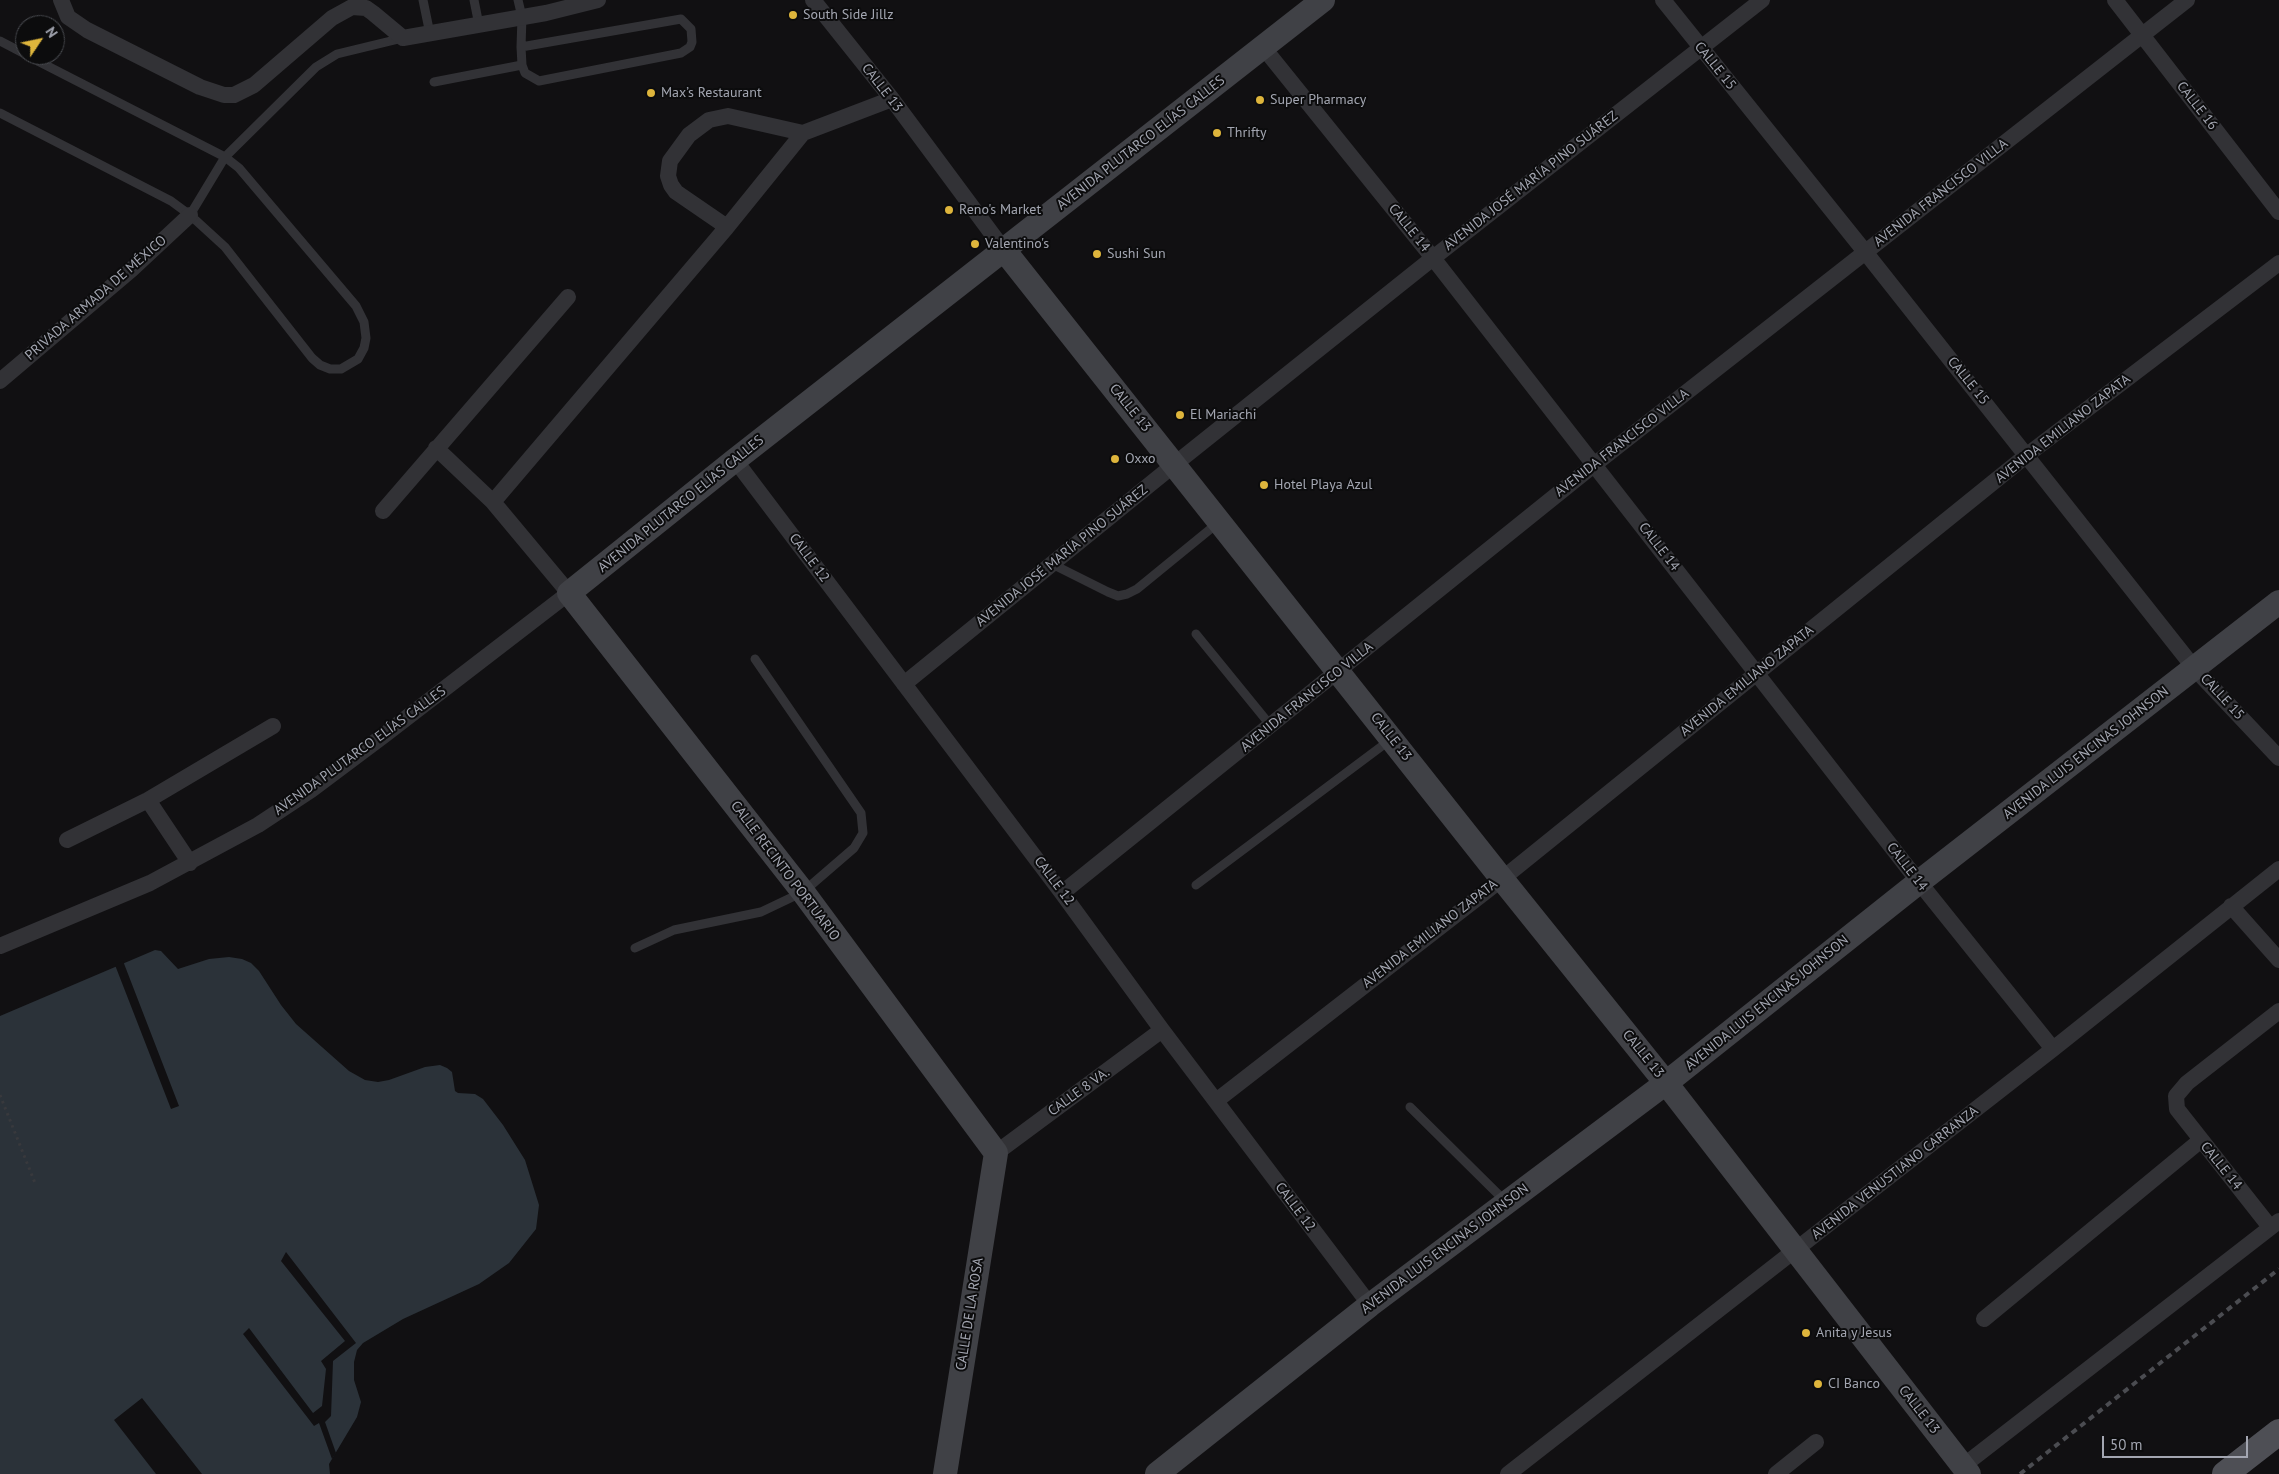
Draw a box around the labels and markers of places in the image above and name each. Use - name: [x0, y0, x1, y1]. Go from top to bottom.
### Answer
- place label: South Side Jillz: [803, 7, 893, 23]
- marker: South Side Jillz: [787, 9, 799, 21]
- place label: Max’s Restaurant: [661, 85, 762, 101]
- marker: Max’s Restaurant: [645, 87, 657, 99]
- place label: Super Pharmacy: [1270, 92, 1366, 108]
- marker: Super Pharmacy: [1254, 94, 1266, 106]
- place label: Thrifty: [1227, 125, 1266, 141]
- marker: Thrifty: [1211, 127, 1223, 139]
- place label: Reno's Market: [959, 202, 1041, 218]
- marker: Reno's Market: [943, 204, 955, 216]
- place label: Valentino's: [985, 236, 1049, 252]
- marker: Valentino's: [969, 238, 981, 250]
- place label: Sushi Sun: [1107, 246, 1166, 262]
- marker: Sushi Sun: [1091, 248, 1103, 260]
- place label: El Mariachi: [1190, 407, 1257, 423]
- marker: El Mariachi: [1174, 409, 1186, 421]
- place label: Oxxo: [1125, 451, 1156, 467]
- marker: Oxxo: [1109, 453, 1121, 465]
- place label: Hotel Playa Azul: [1274, 477, 1372, 493]
- marker: Hotel Playa Azul: [1258, 479, 1270, 491]
- place label: Anita y Jesus: [1816, 1325, 1892, 1341]
- marker: Anita y Jesus: [1800, 1327, 1812, 1339]
- place label: CI Banco: [1828, 1376, 1880, 1392]
- marker: CI Banco: [1812, 1378, 1824, 1390]

